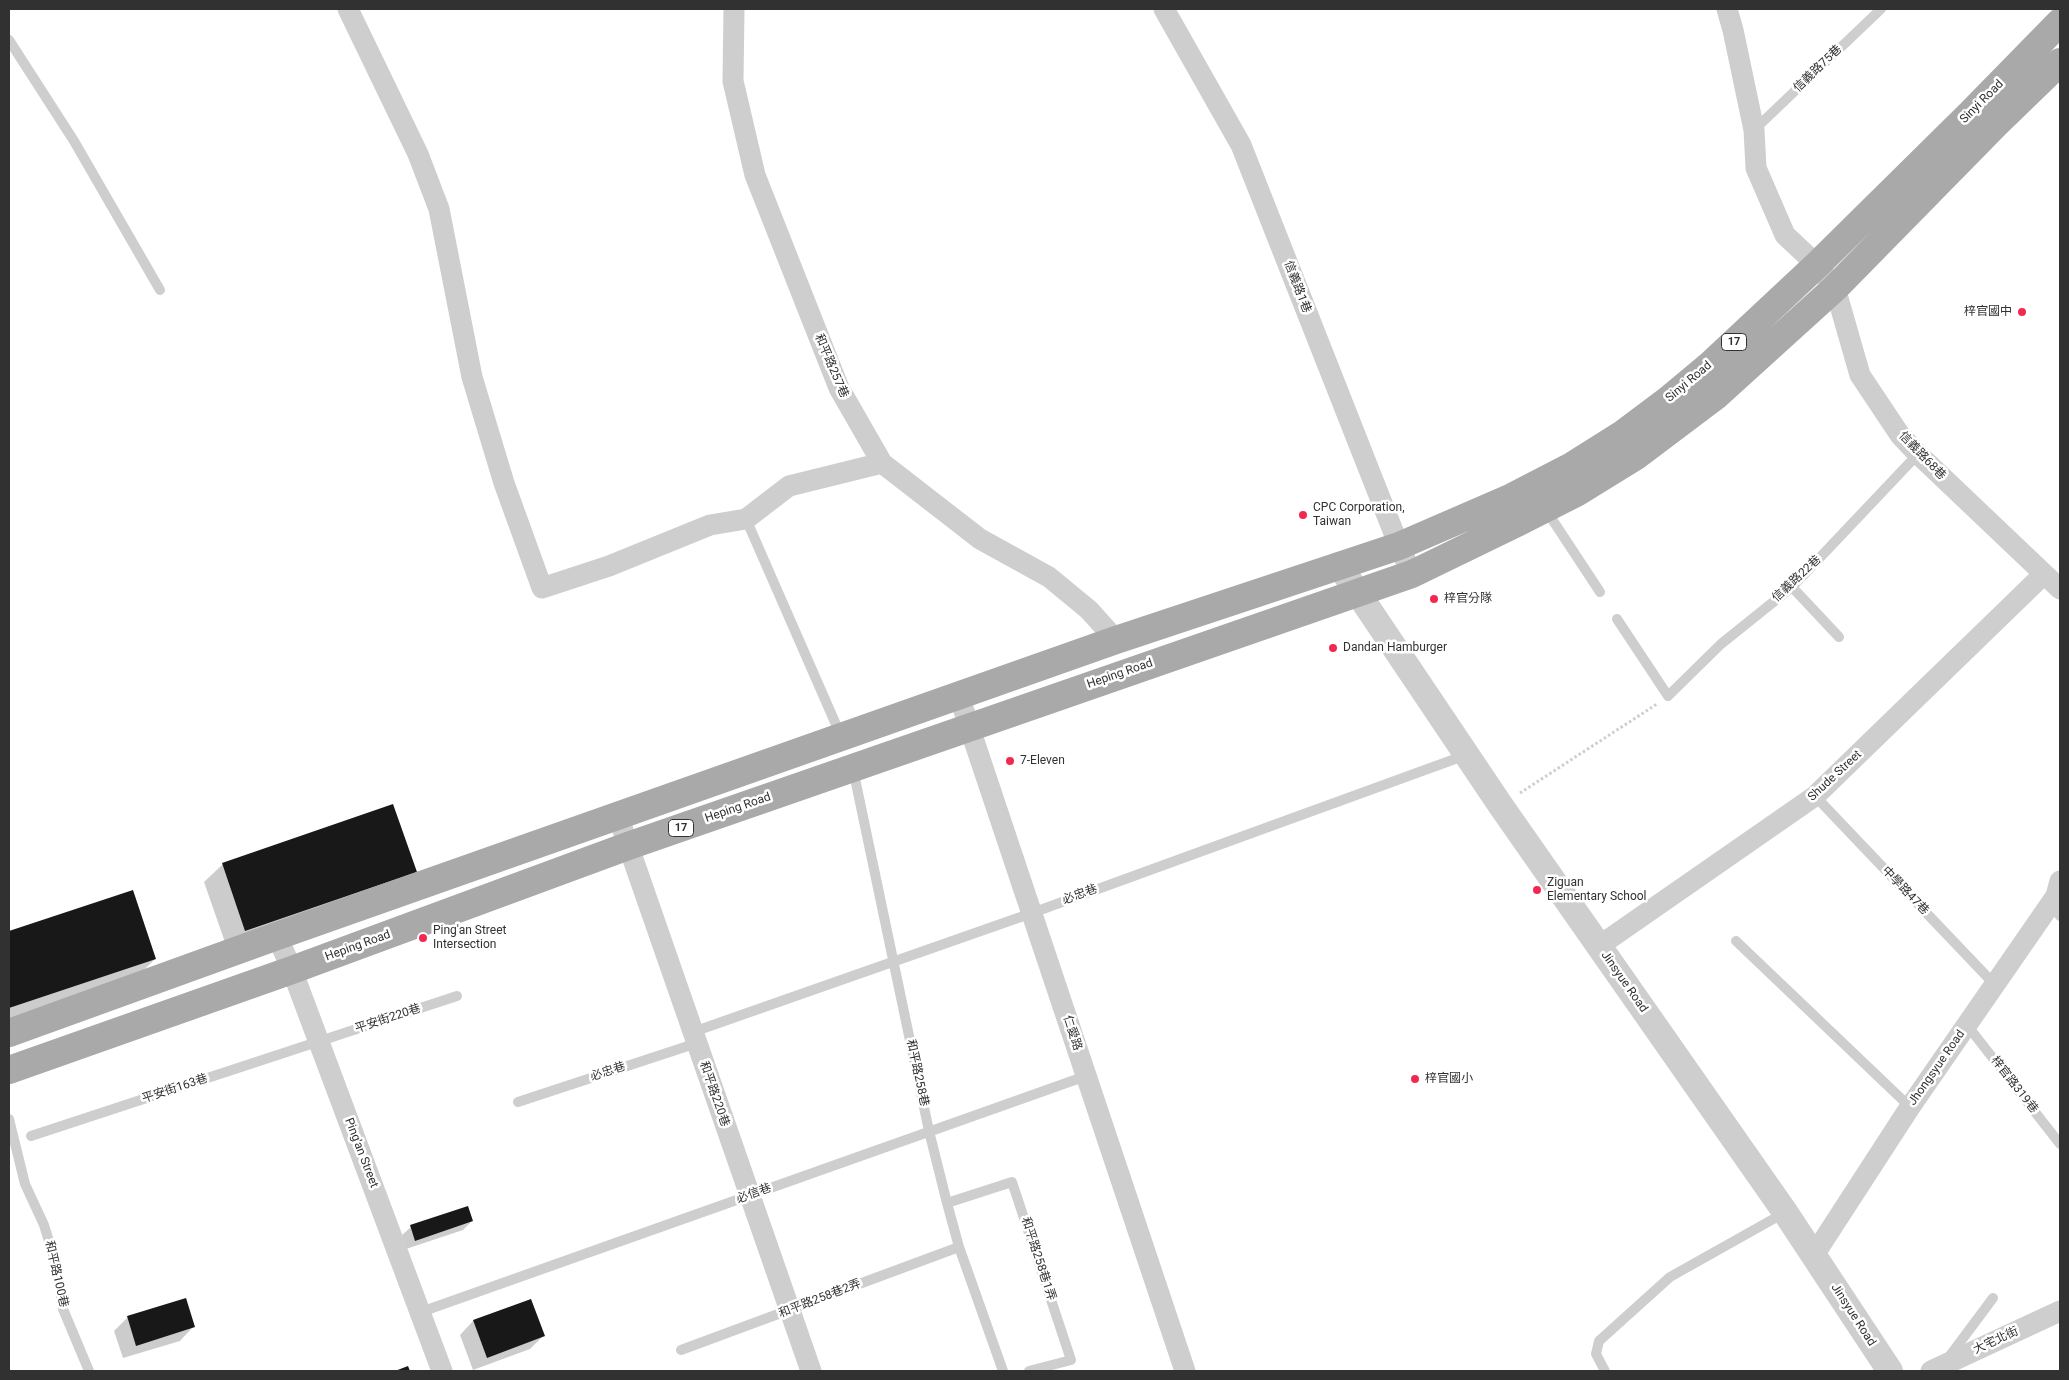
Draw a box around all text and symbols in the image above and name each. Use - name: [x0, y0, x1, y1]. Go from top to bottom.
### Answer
- street label: 信義路75巷: [1791, 42, 1845, 96]
- street label: Sinyi Road: [1957, 77, 2007, 127]
- street label: 信義路1巷: [1280, 259, 1314, 315]
- place label: 梓官國中: [1964, 305, 2012, 319]
- marker: 梓官國中: [2016, 306, 2028, 318]
- street label: 和平路257巷: [811, 332, 851, 400]
- road number: 17: [1722, 334, 1746, 351]
- street label: Sinyi Road: [1663, 359, 1715, 405]
- street label: 信義路68巷: [1895, 429, 1949, 483]
- place label: CPC Corporation, Taiwan: [1313, 501, 1405, 529]
- marker: CPC Corporation, Taiwan: [1297, 509, 1309, 521]
- street label: 信義路22巷: [1770, 553, 1824, 605]
- place label: 梓官分隊: [1444, 592, 1492, 606]
- marker: 梓官分隊: [1428, 593, 1440, 605]
- place label: Dandan Hamburger: [1343, 641, 1447, 655]
- marker: Dandan Hamburger: [1327, 642, 1339, 654]
- street label: Heping Road: [1085, 656, 1155, 692]
- street label: Shude Street: [1805, 748, 1865, 804]
- place label: 7-Eleven: [1020, 754, 1065, 768]
- marker: 7-Eleven: [1004, 755, 1016, 767]
- street label: Heping Road: [703, 790, 773, 826]
- road number: 17: [668, 820, 694, 836]
- street label: 中學路47巷: [1878, 864, 1932, 918]
- place label: Ziguan Elementary School: [1547, 876, 1647, 904]
- street label: 必忠巷: [1061, 882, 1099, 908]
- marker: Ziguan Elementary School: [1531, 884, 1543, 896]
- place label: Ping'an Street Intersection: [433, 924, 506, 952]
- street label: Heping Road: [323, 928, 393, 964]
- marker: Ping'an Street Intersection: [417, 932, 429, 944]
- street label: Jinsyue Road: [1598, 949, 1650, 1015]
- street label: 平安街220巷: [353, 1002, 423, 1036]
- street label: 仁愛路: [1060, 1014, 1084, 1052]
- street label: Jhongsyue Road: [1906, 1028, 1968, 1108]
- street label: 和平路258巷: [903, 1038, 931, 1108]
- street label: 梓官路319巷: [1987, 1054, 2041, 1116]
- street label: 和平路220巷: [696, 1059, 732, 1129]
- street label: 必忠巷: [589, 1060, 627, 1084]
- street label: 平安街163巷: [140, 1072, 210, 1106]
- place label: 梓官國小: [1425, 1072, 1473, 1086]
- marker: 梓官國小: [1409, 1073, 1421, 1085]
- street label: Ping'an Street: [341, 1116, 381, 1190]
- street label: 必信巷: [735, 1181, 773, 1207]
- street label: 和平路258巷1弄: [1018, 1215, 1058, 1303]
- street label: 和平路100巷: [41, 1239, 71, 1309]
- street label: 和平路258巷2弄: [777, 1277, 863, 1321]
- street label: Jinsyue Road: [1827, 1281, 1879, 1349]
- street label: 大宅北街: [1971, 1324, 2021, 1358]

